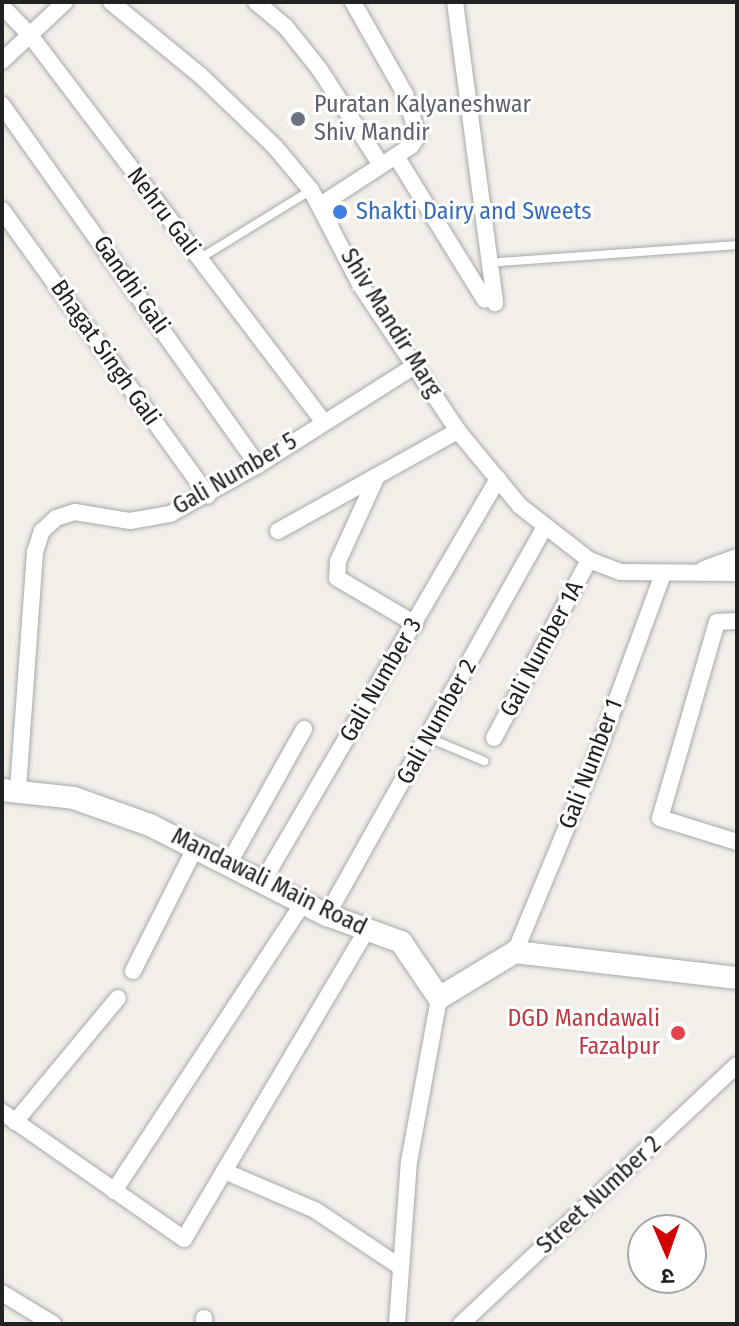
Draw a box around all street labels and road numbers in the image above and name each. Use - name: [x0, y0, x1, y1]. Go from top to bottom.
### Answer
- street label: Nehru Gali: [120, 162, 206, 262]
- street label: Gandhi Gali: [87, 230, 175, 340]
- street label: Shiv Mandir Marg: [334, 244, 448, 402]
- street label: Bhagat Singh Gali: [44, 275, 166, 431]
- street label: Gali Number 5: [168, 427, 302, 521]
- street label: Gali Number 1A: [494, 576, 590, 722]
- street label: Gali Number 3: [334, 613, 428, 747]
- street label: Gali Number 2: [391, 655, 483, 789]
- street label: Gali Number 1: [553, 695, 629, 833]
- street label: Mandawali Main Road: [167, 822, 371, 942]
- street label: Street Number 2: [531, 1130, 667, 1260]

